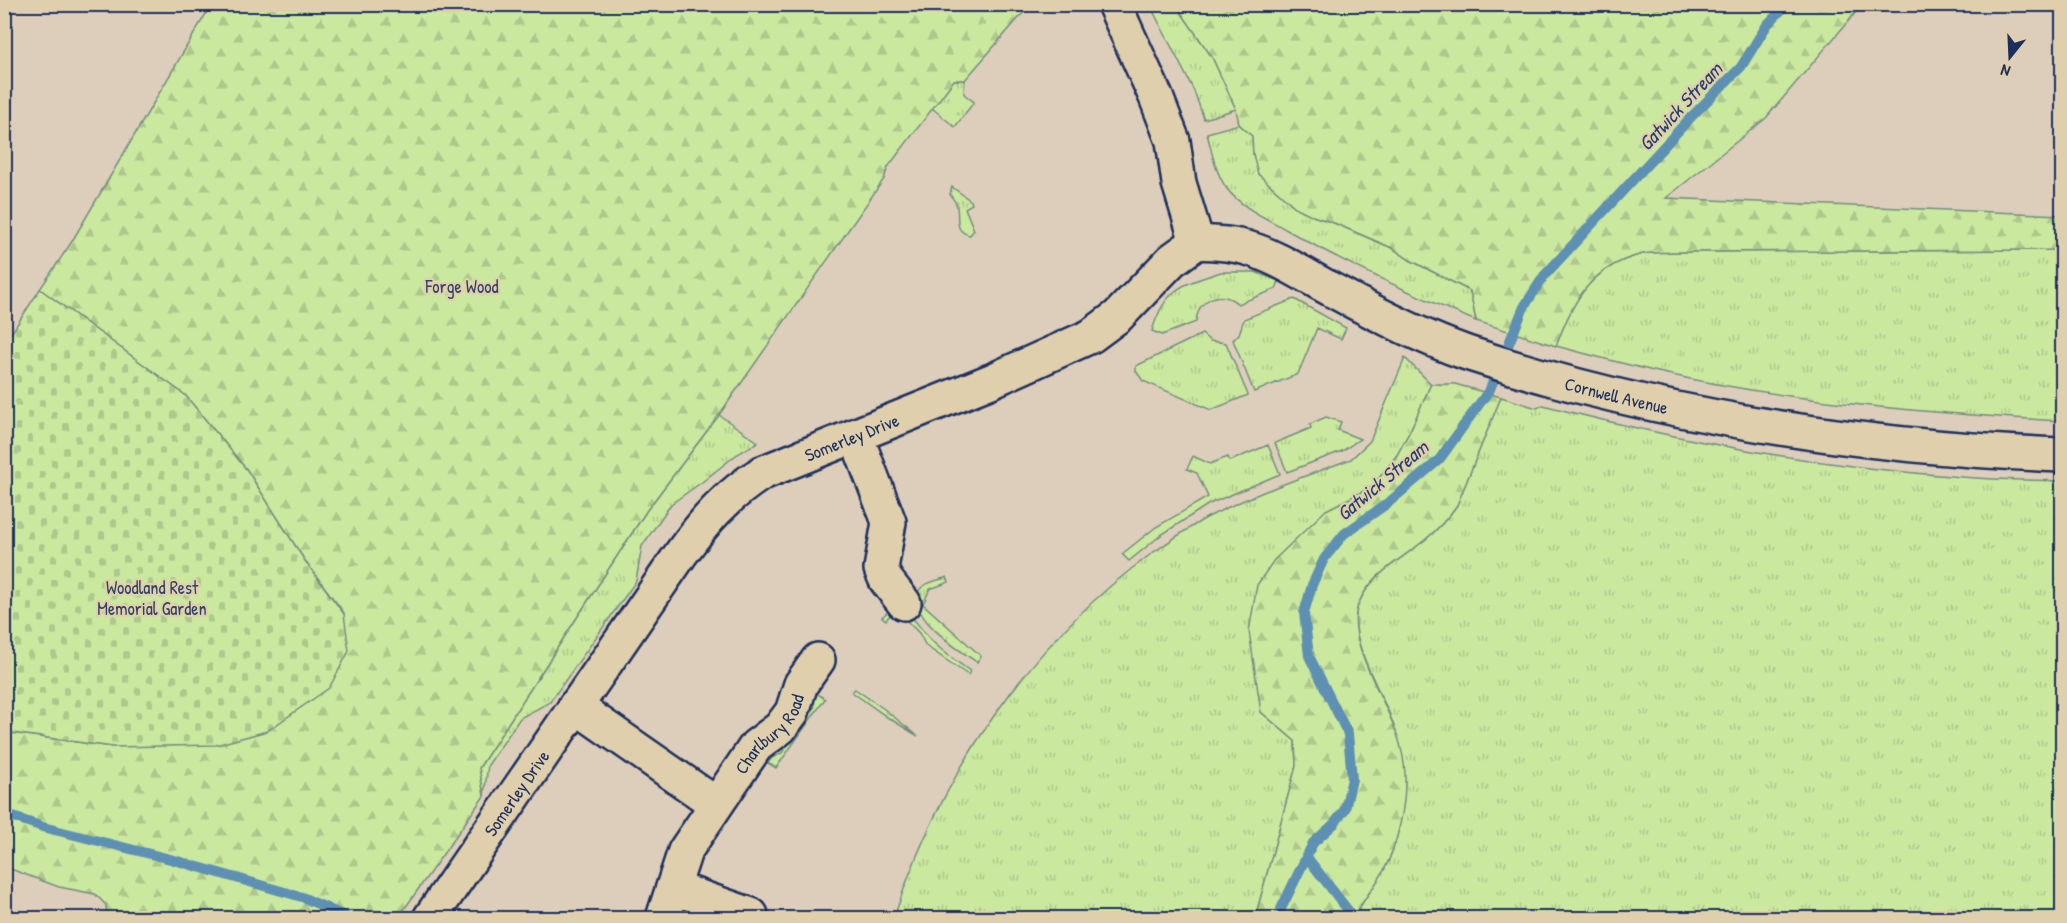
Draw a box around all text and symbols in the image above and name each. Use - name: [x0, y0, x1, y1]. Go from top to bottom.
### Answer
- north arrow: [1980, 27, 2040, 87]
- water label: Gatwick Stream: [1632, 55, 1729, 156]
- text: N: [1997, 59, 2013, 83]
- park label: Forge Wood: [425, 274, 498, 299]
- street label: Cornwell Avenue: [1562, 370, 1670, 420]
- street label: Somerley Drive: [801, 407, 902, 467]
- water label: Gatwick Stream: [1330, 433, 1435, 526]
- park label: Woodland Rest Memorial Garden: [97, 575, 207, 621]
- street label: Charlbury Road: [728, 691, 809, 779]
- street label: Somerley Drive: [478, 745, 555, 841]

